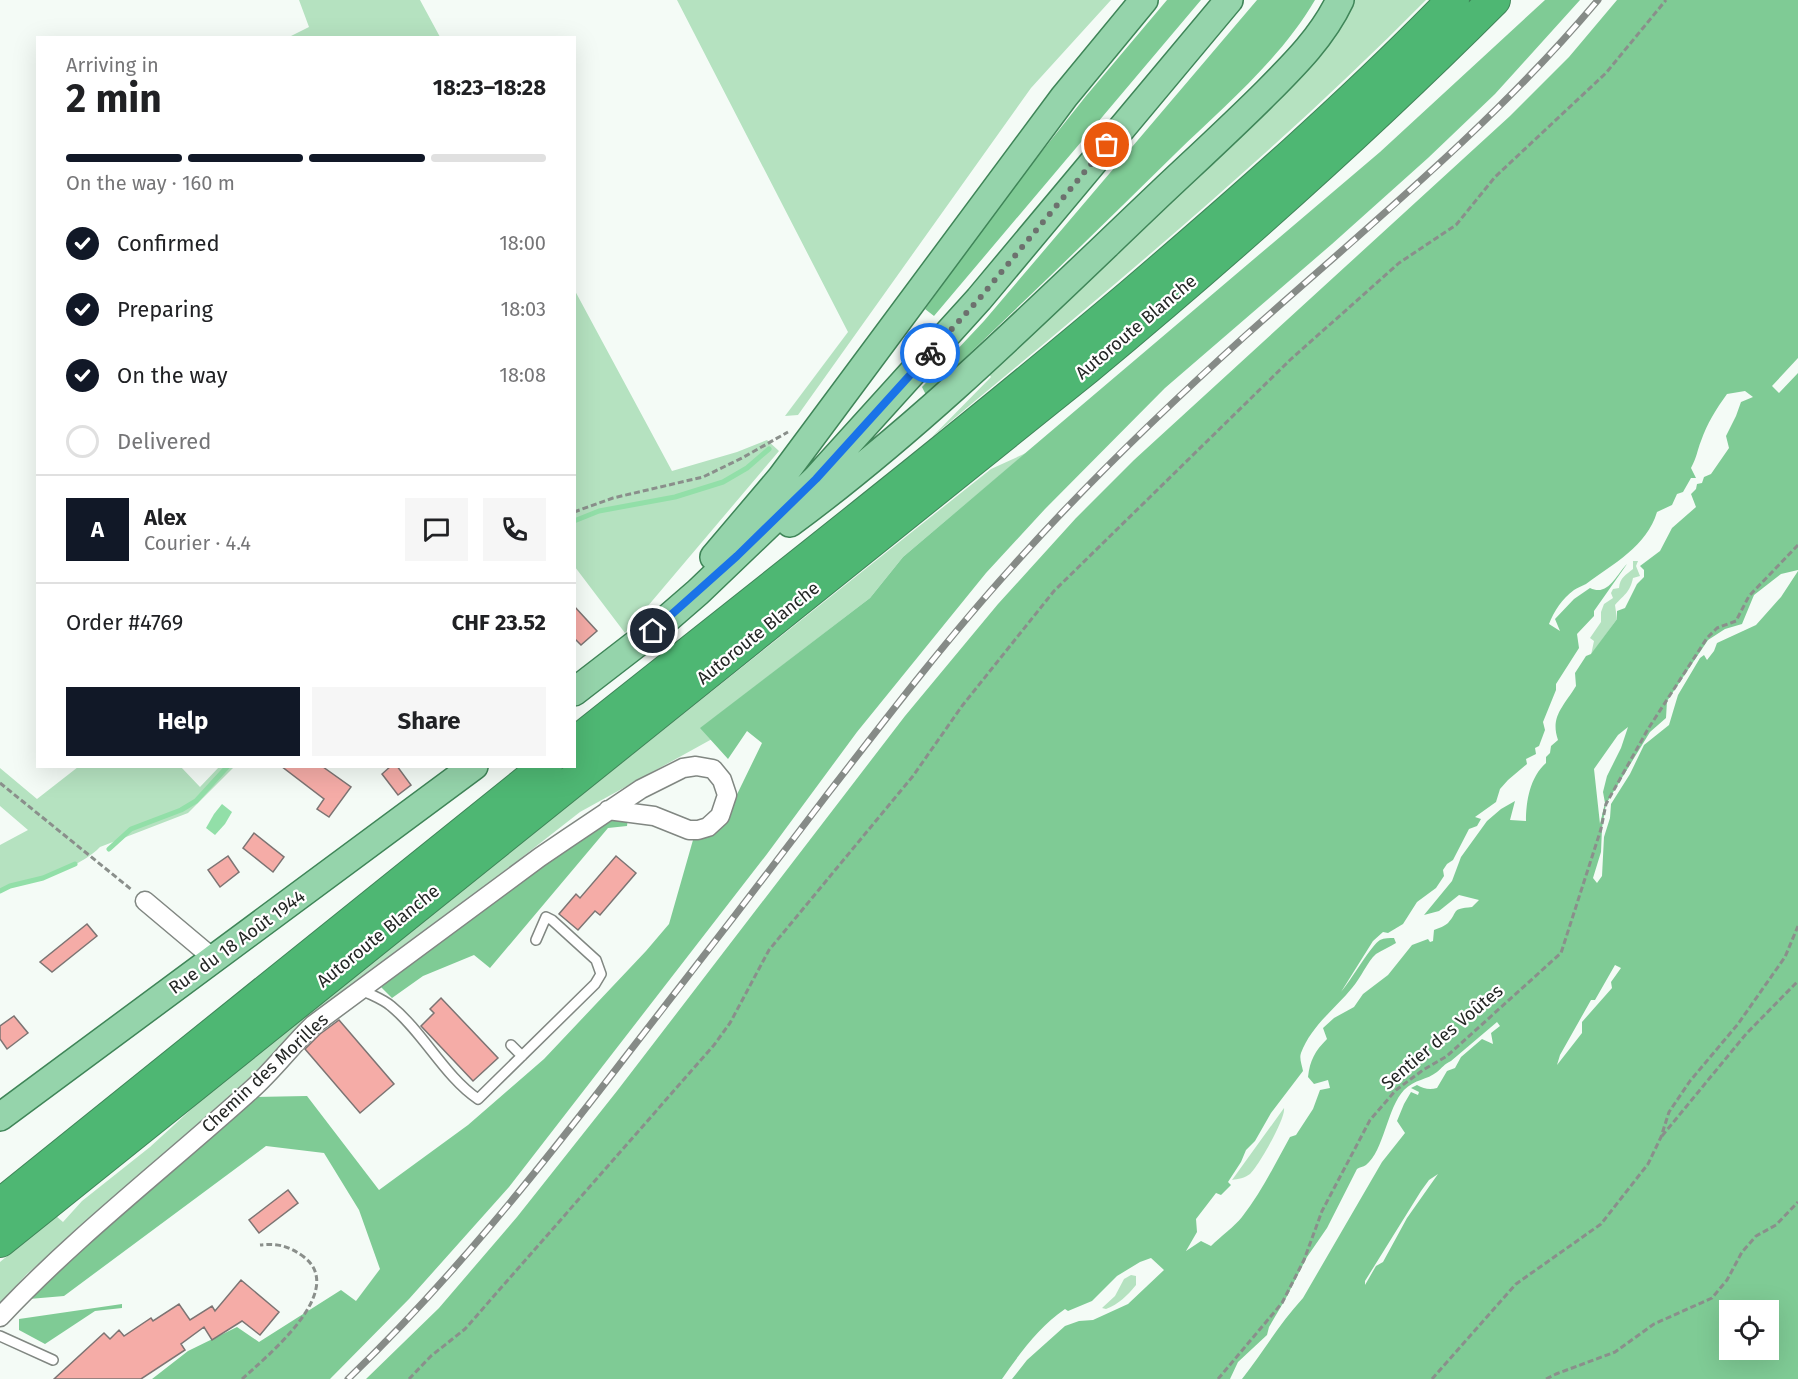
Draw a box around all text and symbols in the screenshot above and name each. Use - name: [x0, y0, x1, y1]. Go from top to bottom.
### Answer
- text: Arriving in: [66, 53, 159, 77]
- text: 18:23–18:28: [433, 74, 546, 101]
- text: 2 min: [66, 76, 162, 122]
- pin: [1081, 119, 1132, 170]
- icon: bag: [1090, 128, 1123, 161]
- text: On the way · 160 m: [66, 171, 235, 195]
- icon: check: [66, 227, 99, 260]
- text: Confirmed: [117, 230, 220, 257]
- text: 18:00: [499, 231, 546, 255]
- street label: Autoroute Blanche: [1071, 270, 1201, 384]
- icon: check: [66, 293, 99, 326]
- text: Preparing: [117, 296, 213, 323]
- text: 18:03: [501, 297, 546, 321]
- courier: [900, 323, 960, 383]
- icon: bike: [914, 337, 947, 370]
- icon: check: [66, 359, 99, 392]
- text: On the way: [117, 362, 228, 389]
- text: 18:08: [499, 363, 546, 387]
- text: Delivered: [117, 428, 212, 455]
- button: chat: [405, 498, 468, 561]
- button: phone: [483, 498, 546, 561]
- text: Alex: [144, 504, 187, 531]
- text: A: [91, 516, 104, 543]
- text: Courier · 4.4: [144, 531, 251, 555]
- street label: Autoroute Blanche: [692, 577, 824, 689]
- pin: [627, 605, 678, 656]
- text: Order #4769: [66, 609, 183, 636]
- text: CHF 23.52: [452, 609, 546, 636]
- icon: home: [636, 614, 669, 647]
- button: Help: [66, 687, 300, 756]
- button: Share: [312, 687, 546, 756]
- street label: Autoroute Blanche: [312, 880, 444, 992]
- street label: Rue du 18 Août 1944: [165, 885, 310, 999]
- street label: Sentier des Voûtes: [1377, 980, 1507, 1094]
- street label: Chemin des Morilles: [197, 1009, 333, 1137]
- map controls: [1719, 1300, 1779, 1360]
- button: locate: [1719, 1300, 1779, 1360]

